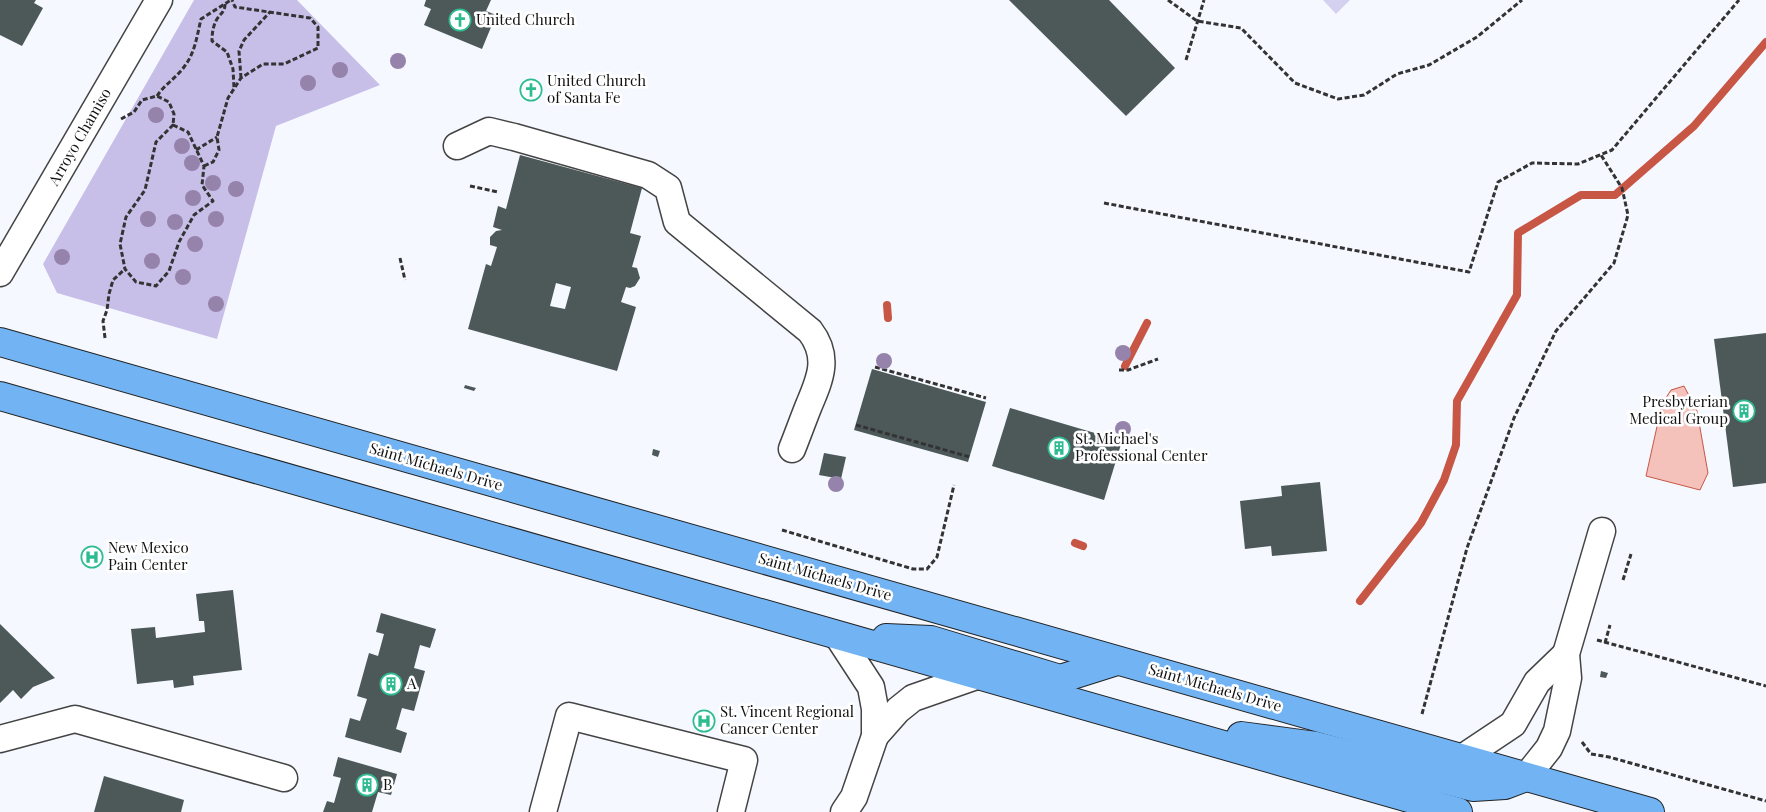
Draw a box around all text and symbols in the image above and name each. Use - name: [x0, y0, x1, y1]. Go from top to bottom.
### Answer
- church icon: United Church: [448, 8, 472, 32]
- place label: United Church: [476, 9, 575, 29]
- place label: United Church of Santa Fe: [547, 70, 646, 107]
- church icon: United Church of Santa Fe: [519, 78, 543, 102]
- street label: Arroyo Chamiso: [43, 84, 115, 190]
- place label: Presbyterian Medical Group: [1629, 391, 1728, 428]
- building icon: Presbyterian Medical Group: [1732, 399, 1756, 423]
- place label: St. Michael's Professional Center: [1075, 428, 1208, 465]
- building icon: St. Michael's Professional Center: [1047, 436, 1071, 460]
- street label: Saint Michaels Drive: [367, 437, 505, 495]
- place label: New Mexico Pain Center: [108, 537, 189, 574]
- hospital icon: New Mexico Pain Center: [80, 545, 104, 569]
- street label: Saint Michaels Drive: [756, 547, 894, 605]
- street label: Saint Michaels Drive: [1146, 658, 1284, 716]
- building icon: A: [379, 672, 403, 696]
- place label: A: [406, 673, 417, 693]
- place label: St. Vincent Regional Cancer Center: [720, 701, 854, 738]
- hospital icon: St. Vincent Regional Cancer Center: [692, 709, 716, 733]
- building icon: B: [355, 773, 379, 797]
- place label: B: [383, 774, 392, 794]

